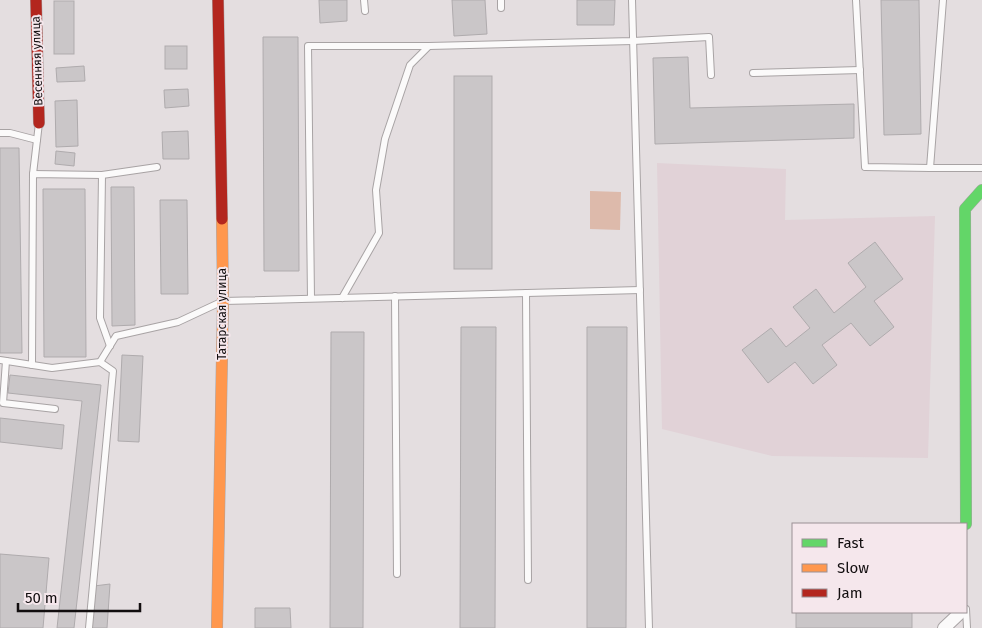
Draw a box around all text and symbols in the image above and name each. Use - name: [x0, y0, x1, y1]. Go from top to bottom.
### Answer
- street label: Весенняя улица: [28, 16, 46, 106]
- street label: Татарская улица: [215, 268, 229, 360]
- legend: [792, 523, 967, 613]
- text: Fast: [837, 534, 864, 552]
- text: Slow: [837, 559, 869, 577]
- scale bar: [18, 580, 140, 612]
- text: Jam: [837, 584, 863, 602]
- text: 50 m: [25, 589, 58, 607]

